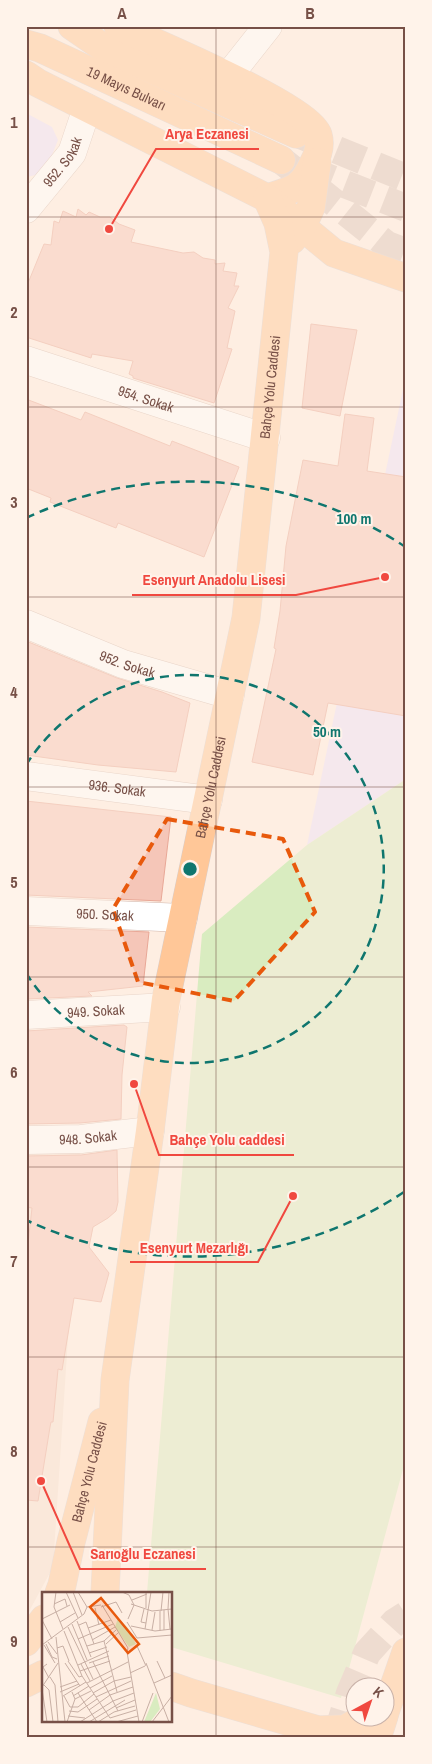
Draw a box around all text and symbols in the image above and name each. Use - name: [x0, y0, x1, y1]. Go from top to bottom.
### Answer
- text: A: [117, 2, 127, 24]
- text: B: [305, 2, 315, 24]
- street label: 19 Mayıs Bulvarı: [84, 62, 169, 114]
- text: 1: [10, 111, 18, 133]
- callout: Arya Eczanesi: [156, 119, 259, 149]
- text: Arya Eczanesi: [165, 123, 249, 144]
- street label: 952. Sokak: [39, 134, 86, 191]
- text: 2: [10, 301, 18, 323]
- street label: Bahçe Yolu Caddesi: [256, 335, 284, 440]
- street label: 954. Sokak: [116, 381, 176, 416]
- text: 3: [10, 491, 18, 513]
- text: 100 m: [337, 508, 371, 529]
- callout: Esenyurt Anadolu Lisesi: [132, 565, 296, 595]
- text: Esenyurt Anadolu Lisesi: [142, 569, 286, 590]
- street label: 952. Sokak: [97, 646, 157, 682]
- text: 4: [10, 681, 18, 703]
- text: 50 m: [313, 721, 341, 742]
- street label: Bahçe Yolu Caddesi: [191, 735, 230, 840]
- street label: 936. Sokak: [88, 775, 147, 801]
- centre of rings: [181, 860, 199, 878]
- text: 5: [10, 871, 18, 893]
- street label: 950. Sokak: [76, 904, 134, 925]
- street label: 949. Sokak: [67, 1000, 125, 1022]
- text: 6: [10, 1061, 18, 1083]
- callout: Bahçe Yolu caddesi: [159, 1125, 294, 1155]
- street label: 948. Sokak: [59, 1126, 118, 1148]
- text: Bahçe Yolu caddesi: [169, 1129, 285, 1150]
- callout: Esenyurt Mezarlığı: [130, 1232, 258, 1262]
- text: Esenyurt Mezarlığı: [140, 1237, 248, 1258]
- text: 7: [10, 1250, 18, 1272]
- street label: Bahçe Yolu Caddesi: [67, 1419, 111, 1524]
- text: 8: [10, 1440, 18, 1462]
- callout: Sarıoğlu Eczanesi: [80, 1539, 206, 1569]
- text: Sarıoğlu Eczanesi: [90, 1543, 196, 1564]
- inset map: [42, 1592, 172, 1722]
- text: 9: [10, 1630, 18, 1652]
- north arrow: [344, 1676, 394, 1726]
- text: K: [369, 1682, 388, 1702]

